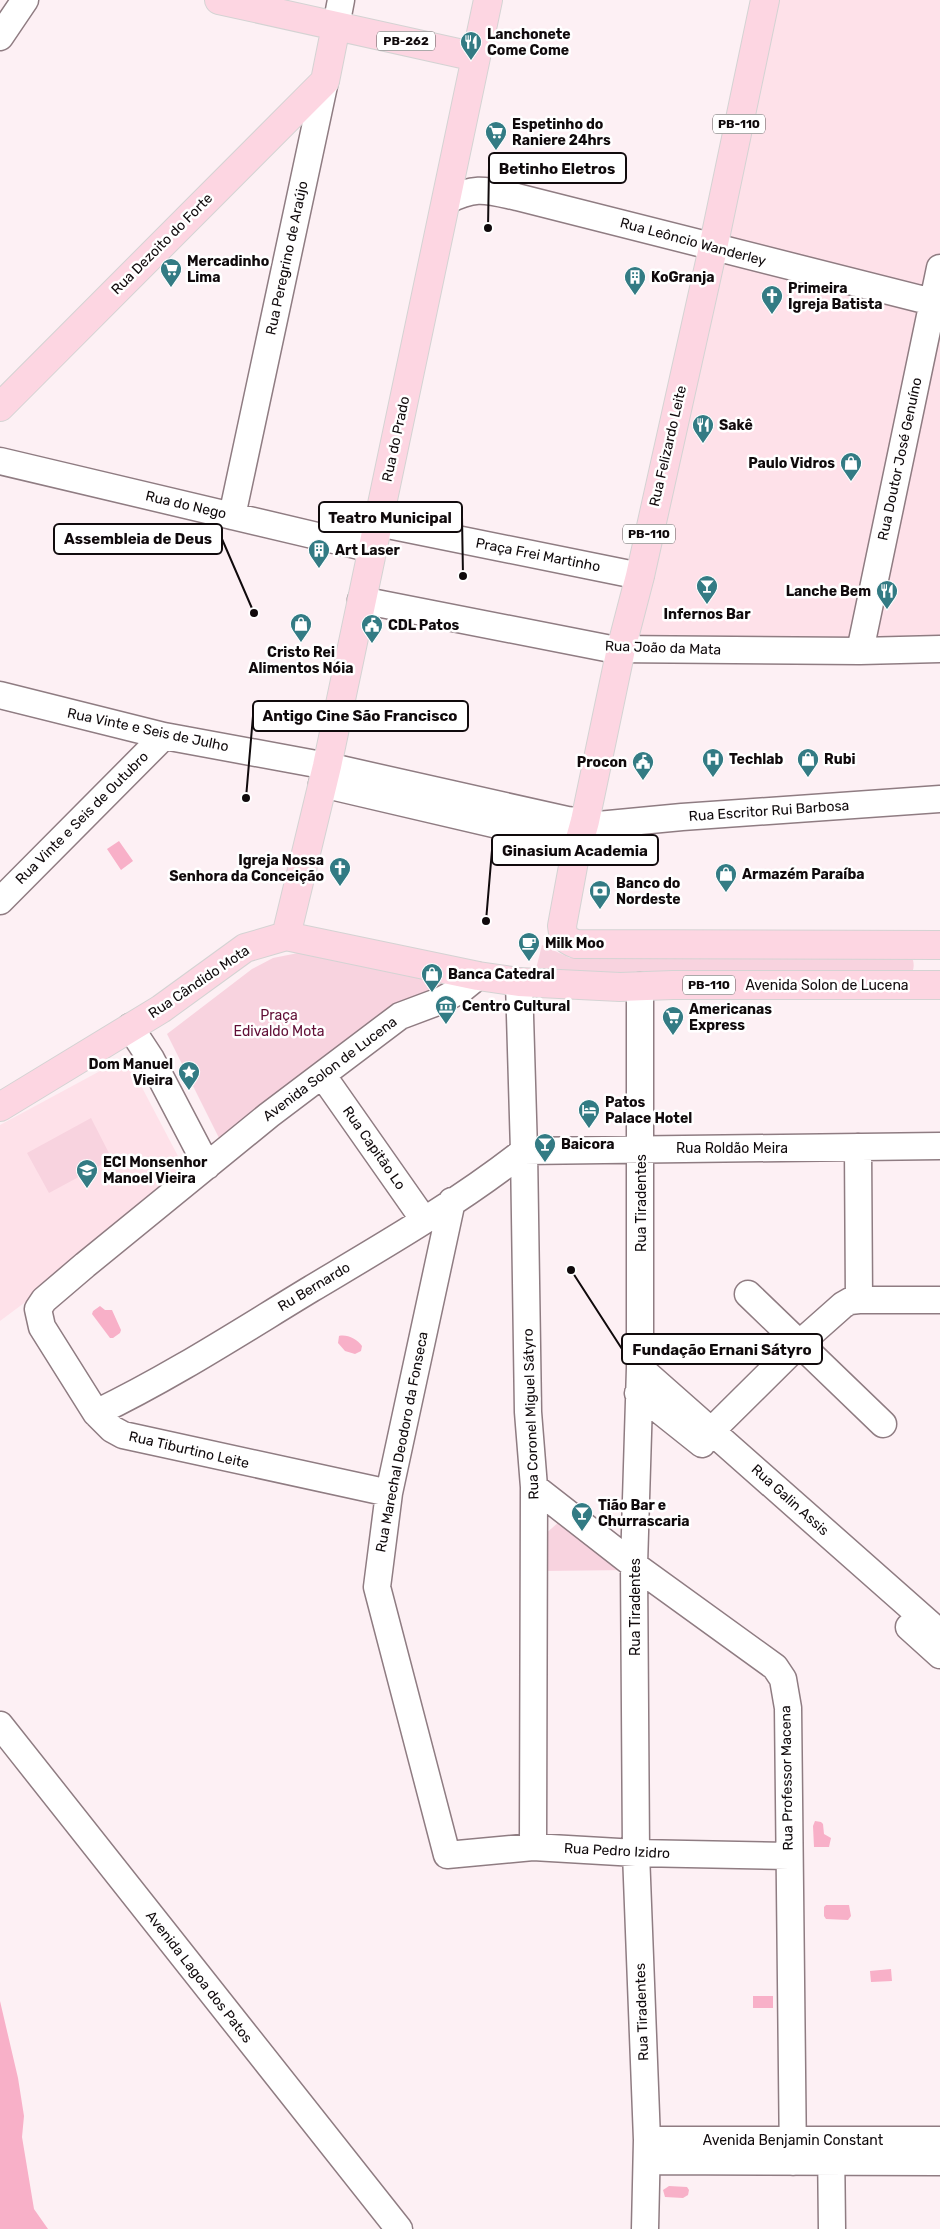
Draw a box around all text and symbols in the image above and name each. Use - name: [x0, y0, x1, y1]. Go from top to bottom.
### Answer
- place label: Lanchonete Come Come: [487, 26, 571, 59]
- restaurant icon: Lanchonete Come Come: [459, 30, 483, 61]
- road number: PB-262: [377, 31, 435, 50]
- road number: PB-110: [713, 115, 765, 134]
- place label: Espetinho do Raniere 24hrs: [512, 116, 611, 149]
- supermarket icon: Espetinho do Raniere 24hrs: [484, 120, 508, 151]
- callout: Betinho Eletros: [489, 153, 626, 183]
- text: Betinho Eletros: [499, 160, 615, 178]
- street label: Rua Peregrino de Araújo: [262, 179, 312, 337]
- street label: Rua Dezoito do Forte: [108, 190, 216, 298]
- street label: Rua Leôncio Wanderley: [618, 214, 768, 270]
- place label: Mercadinho Lima: [187, 253, 269, 286]
- supermarket icon: Mercadinho Lima: [159, 257, 183, 288]
- building icon: KoGranja: [623, 265, 647, 296]
- place label: KoGranja: [651, 269, 715, 286]
- place label: Primeira Igreja Batista: [788, 280, 883, 313]
- church icon: Primeira Igreja Batista: [760, 284, 784, 315]
- street label: Rua Doutor José Genuíno: [874, 376, 926, 542]
- street label: Rua Felizardo Leite: [646, 384, 690, 508]
- street label: Rua do Prado: [379, 395, 413, 483]
- restaurant icon: Sakê: [691, 413, 715, 444]
- place label: Sakê: [719, 417, 753, 434]
- shop icon: Paulo Vidros: [839, 451, 863, 482]
- place label: Paulo Vidros: [748, 455, 835, 472]
- street label: Rua do Nego: [144, 487, 228, 523]
- callout: Teatro Municipal: [319, 502, 462, 532]
- text: Teatro Municipal: [328, 509, 452, 527]
- callout: Assembleia de Deus: [54, 524, 222, 554]
- road number: PB-110: [623, 524, 675, 544]
- text: Assembleia de Deus: [64, 530, 212, 548]
- street label: Praça Frei Martinho: [474, 535, 602, 575]
- building icon: Art Laser: [307, 538, 331, 569]
- place label: Art Laser: [335, 542, 401, 559]
- bar icon: Infernos Bar: [695, 574, 719, 605]
- restaurant icon: Lanche Bem: [875, 579, 899, 610]
- place label: Lanche Bem: [786, 583, 871, 600]
- place label: Infernos Bar: [664, 606, 751, 623]
- shop icon: Cristo Rei Alimentos Nóia: [289, 612, 313, 643]
- public building icon: CDL Patos: [360, 613, 384, 644]
- place label: CDL Patos: [388, 617, 459, 634]
- street label: Rua João da Mata: [605, 637, 721, 659]
- place label: Cristo Rei Alimentos Nóia: [249, 644, 353, 677]
- callout: Antigo Cine São Francisco: [253, 701, 468, 731]
- street label: Rua Vinte e Seis de Julho: [66, 705, 230, 755]
- text: Antigo Cine São Francisco: [263, 707, 457, 725]
- hospital icon: Techlab: [701, 747, 725, 778]
- shop icon: Rubi: [796, 747, 820, 778]
- street label: Rua Vinte e Seis de Outubro: [12, 748, 152, 888]
- public building icon: Procon: [631, 750, 655, 781]
- place label: Techlab: [729, 751, 784, 768]
- place label: Rubi: [824, 751, 856, 768]
- place label: Procon: [577, 754, 627, 771]
- street label: Rua Escritor Rui Barbosa: [688, 797, 850, 825]
- callout: Ginasium Academia: [492, 835, 658, 865]
- text: Ginasium Academia: [502, 842, 648, 860]
- place label: Igreja Nossa Senhora da Conceição: [169, 852, 324, 885]
- church icon: Igreja Nossa Senhora da Conceição: [328, 856, 352, 887]
- shop icon: Armazém Paraíba: [714, 862, 738, 893]
- place label: Armazém Paraíba: [742, 866, 865, 883]
- place label: Banco do Nordeste: [616, 875, 681, 908]
- bank icon: Banco do Nordeste: [588, 879, 612, 910]
- cafe icon: Milk Moo: [517, 931, 541, 962]
- place label: Milk Moo: [545, 935, 604, 952]
- street label: Rua Cândido Mota: [145, 942, 253, 1022]
- shop icon: Banca Catedral: [420, 962, 444, 993]
- place label: Banca Catedral: [448, 966, 555, 983]
- road number: PB-110: [683, 976, 735, 994]
- street label: Avenida Solon de Lucena: [745, 977, 909, 994]
- museum icon: Centro Cultural: [434, 994, 458, 1025]
- place label: Centro Cultural: [462, 998, 570, 1015]
- place label: Americanas Express: [689, 1001, 772, 1034]
- supermarket icon: Americanas Express: [661, 1005, 685, 1036]
- park label: Praça Edivaldo Mota: [234, 1007, 324, 1040]
- street label: Avenida Solon de Lucena: [260, 1013, 400, 1125]
- place label: Dom Manuel Vieira: [88, 1056, 173, 1089]
- place icon: Dom Manuel Vieira: [177, 1060, 201, 1091]
- place label: Patos Palace Hotel: [605, 1094, 692, 1127]
- hotel icon: Patos Palace Hotel: [577, 1098, 601, 1129]
- street label: Rua Capitão Lo: [339, 1103, 409, 1193]
- bar icon: Baicora: [533, 1132, 557, 1163]
- place label: Baicora: [561, 1136, 614, 1153]
- street label: Rua Roldão Meira: [676, 1140, 788, 1157]
- place label: ECI Monsenhor Manoel Vieira: [103, 1154, 208, 1187]
- street label: Rua Tiradentes: [633, 1154, 650, 1252]
- school or university icon: ECI Monsenhor Manoel Vieira: [75, 1158, 99, 1189]
- street label: Ru Bernardo: [275, 1259, 353, 1315]
- street label: Rua Coronel Miguel Sátyro: [520, 1328, 542, 1500]
- street label: Rua Marechal Deodoro da Fonseca: [372, 1330, 432, 1554]
- callout: Fundação Ernani Sátyro: [622, 1334, 822, 1364]
- text: Fundação Ernani Sátyro: [632, 1341, 812, 1359]
- street label: Rua Tiburtino Leite: [127, 1428, 251, 1472]
- street label: Rua Galin Assis: [748, 1461, 832, 1539]
- place label: Tião Bar e Churrascaria: [598, 1497, 690, 1530]
- bar icon: Tião Bar e Churrascaria: [570, 1501, 594, 1532]
- street label: Rua Tiradentes: [627, 1558, 644, 1656]
- street label: Rua Professor Macena: [777, 1705, 797, 1851]
- street label: Rua Pedro Izidro: [563, 1840, 671, 1862]
- street label: Avenida Lagoa dos Patos: [142, 1908, 256, 2046]
- street label: Rua Tiradentes: [632, 1963, 652, 2061]
- street label: Avenida Benjamin Constant: [703, 2132, 884, 2149]

